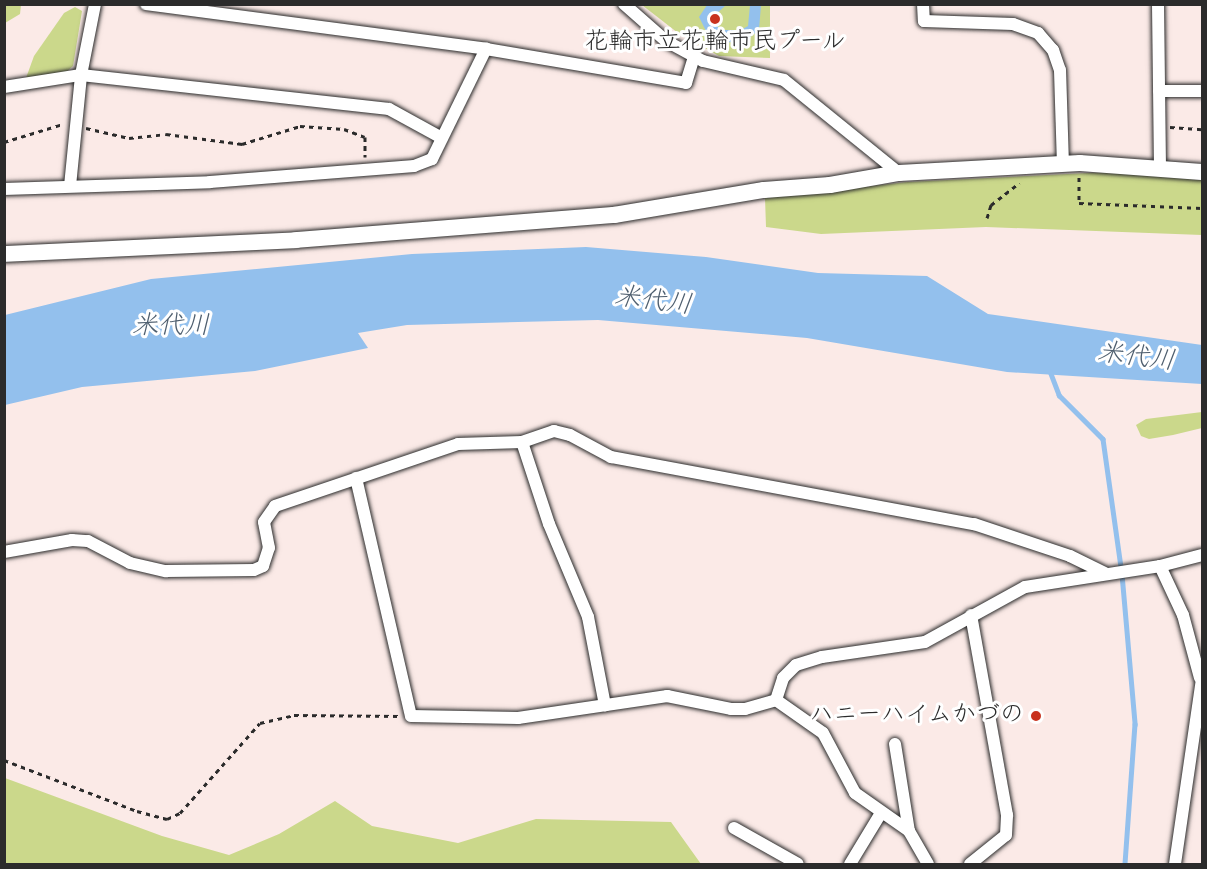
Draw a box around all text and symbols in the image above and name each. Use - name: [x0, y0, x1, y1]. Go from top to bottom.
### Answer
- marker: 花輪市立花輪市民プール: [708, 12, 722, 26]
- place label: 花輪市立花輪市民プール: [584, 29, 846, 57]
- water label: 米代川: [612, 283, 694, 323]
- water label: 米代川: [132, 312, 210, 344]
- water label: 米代川: [1095, 339, 1177, 379]
- place label: ハニーハイムかづの: [808, 702, 1024, 730]
- marker: ハニーハイムかづの: [1029, 709, 1043, 723]

